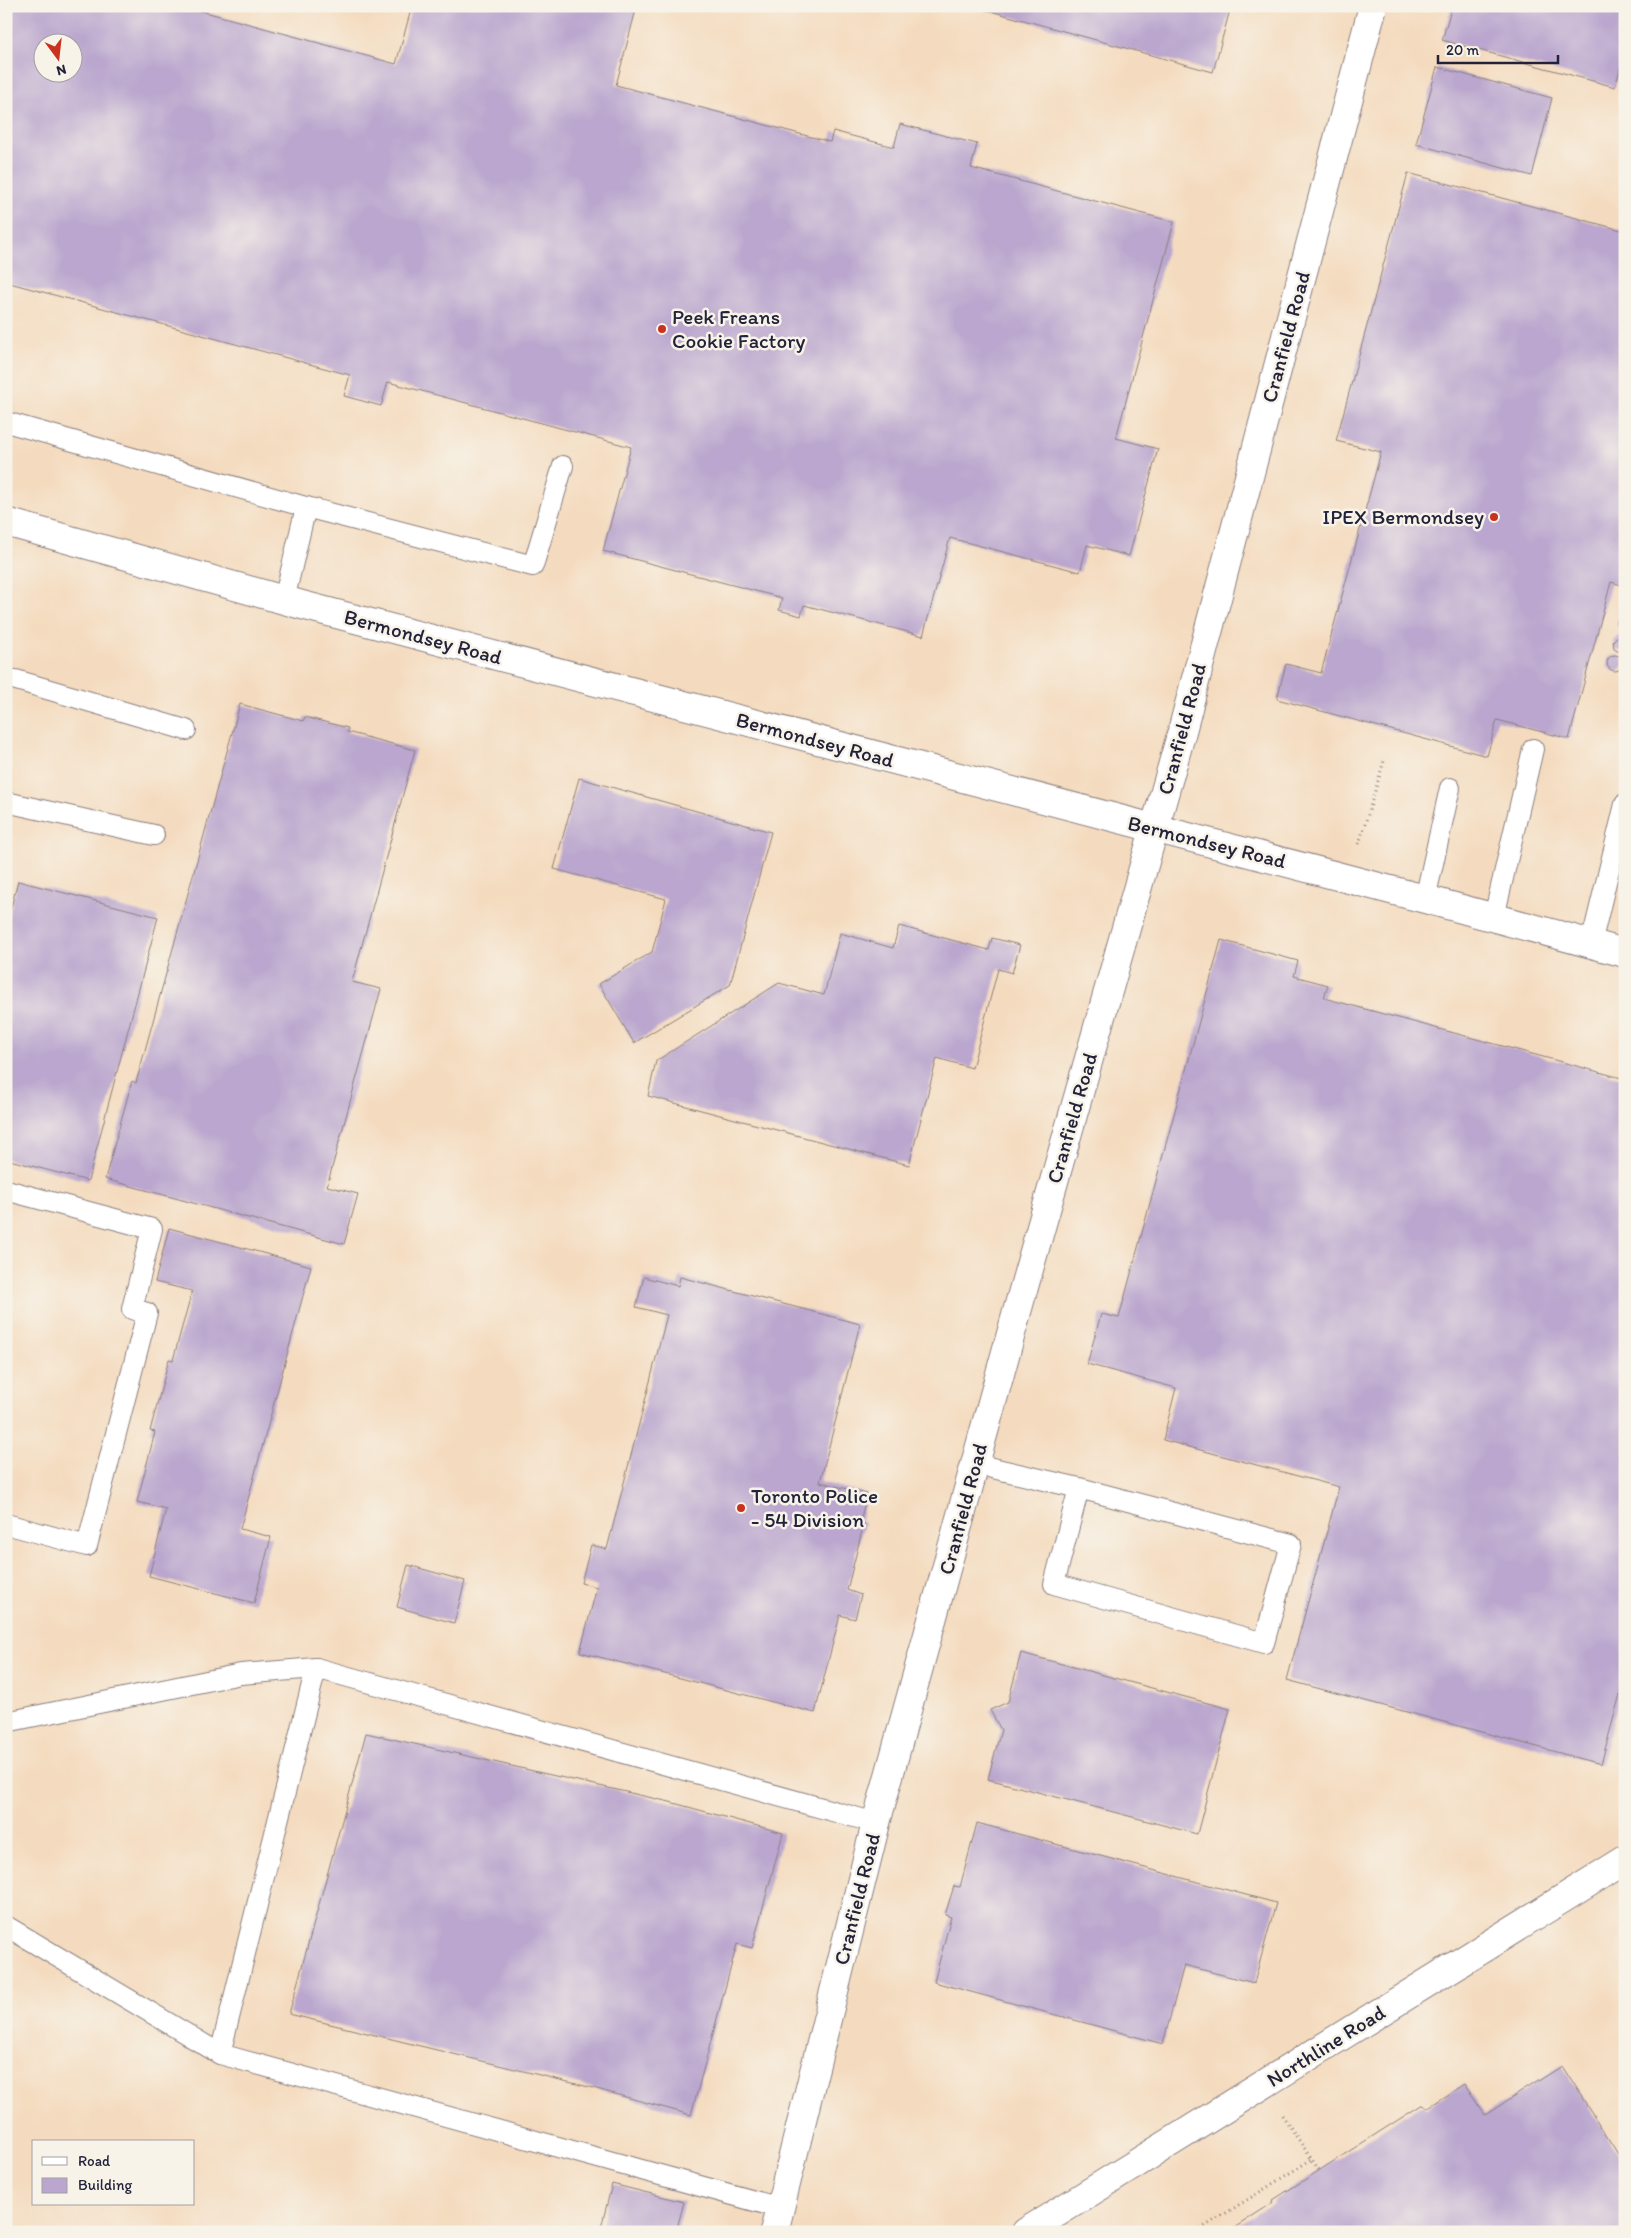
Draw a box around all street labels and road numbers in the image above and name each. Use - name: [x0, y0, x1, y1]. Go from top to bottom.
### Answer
- street label: Cranfield Road: [1256, 268, 1315, 405]
- street label: Bermondsey Road: [341, 603, 505, 670]
- street label: Cranfield Road: [1152, 660, 1211, 797]
- street label: Bermondsey Road: [733, 706, 897, 773]
- street label: Bermondsey Road: [1125, 810, 1289, 873]
- street label: Cranfield Road: [1041, 1050, 1102, 1186]
- street label: Cranfield Road: [933, 1440, 992, 1577]
- street label: Cranfield Road: [828, 1830, 885, 1967]
- street label: Northline Road: [1262, 1999, 1390, 2092]

